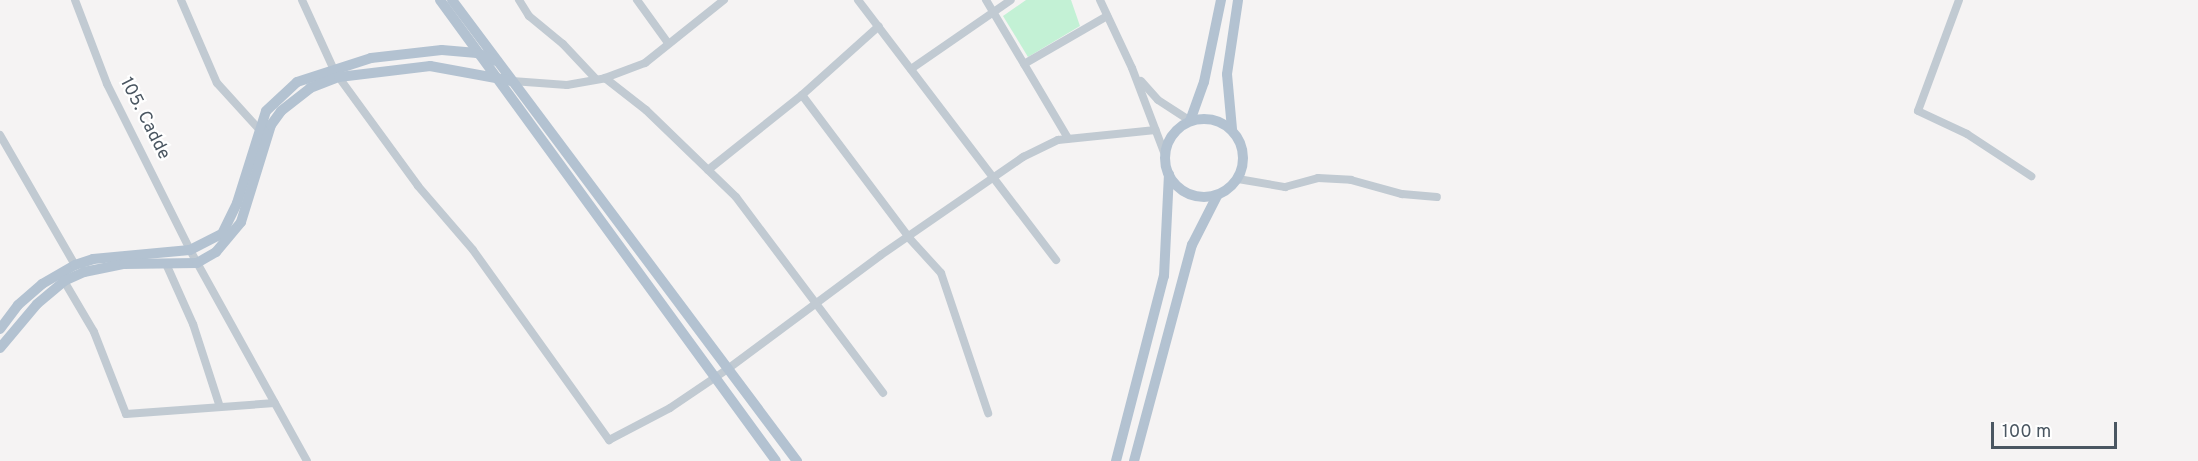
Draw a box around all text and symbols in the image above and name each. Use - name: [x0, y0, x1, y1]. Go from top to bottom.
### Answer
- street label: 105. Cadde: [114, 74, 174, 164]
- scale bar: [1994, 410, 2120, 448]
- text: 100 m: [2002, 421, 2051, 444]

